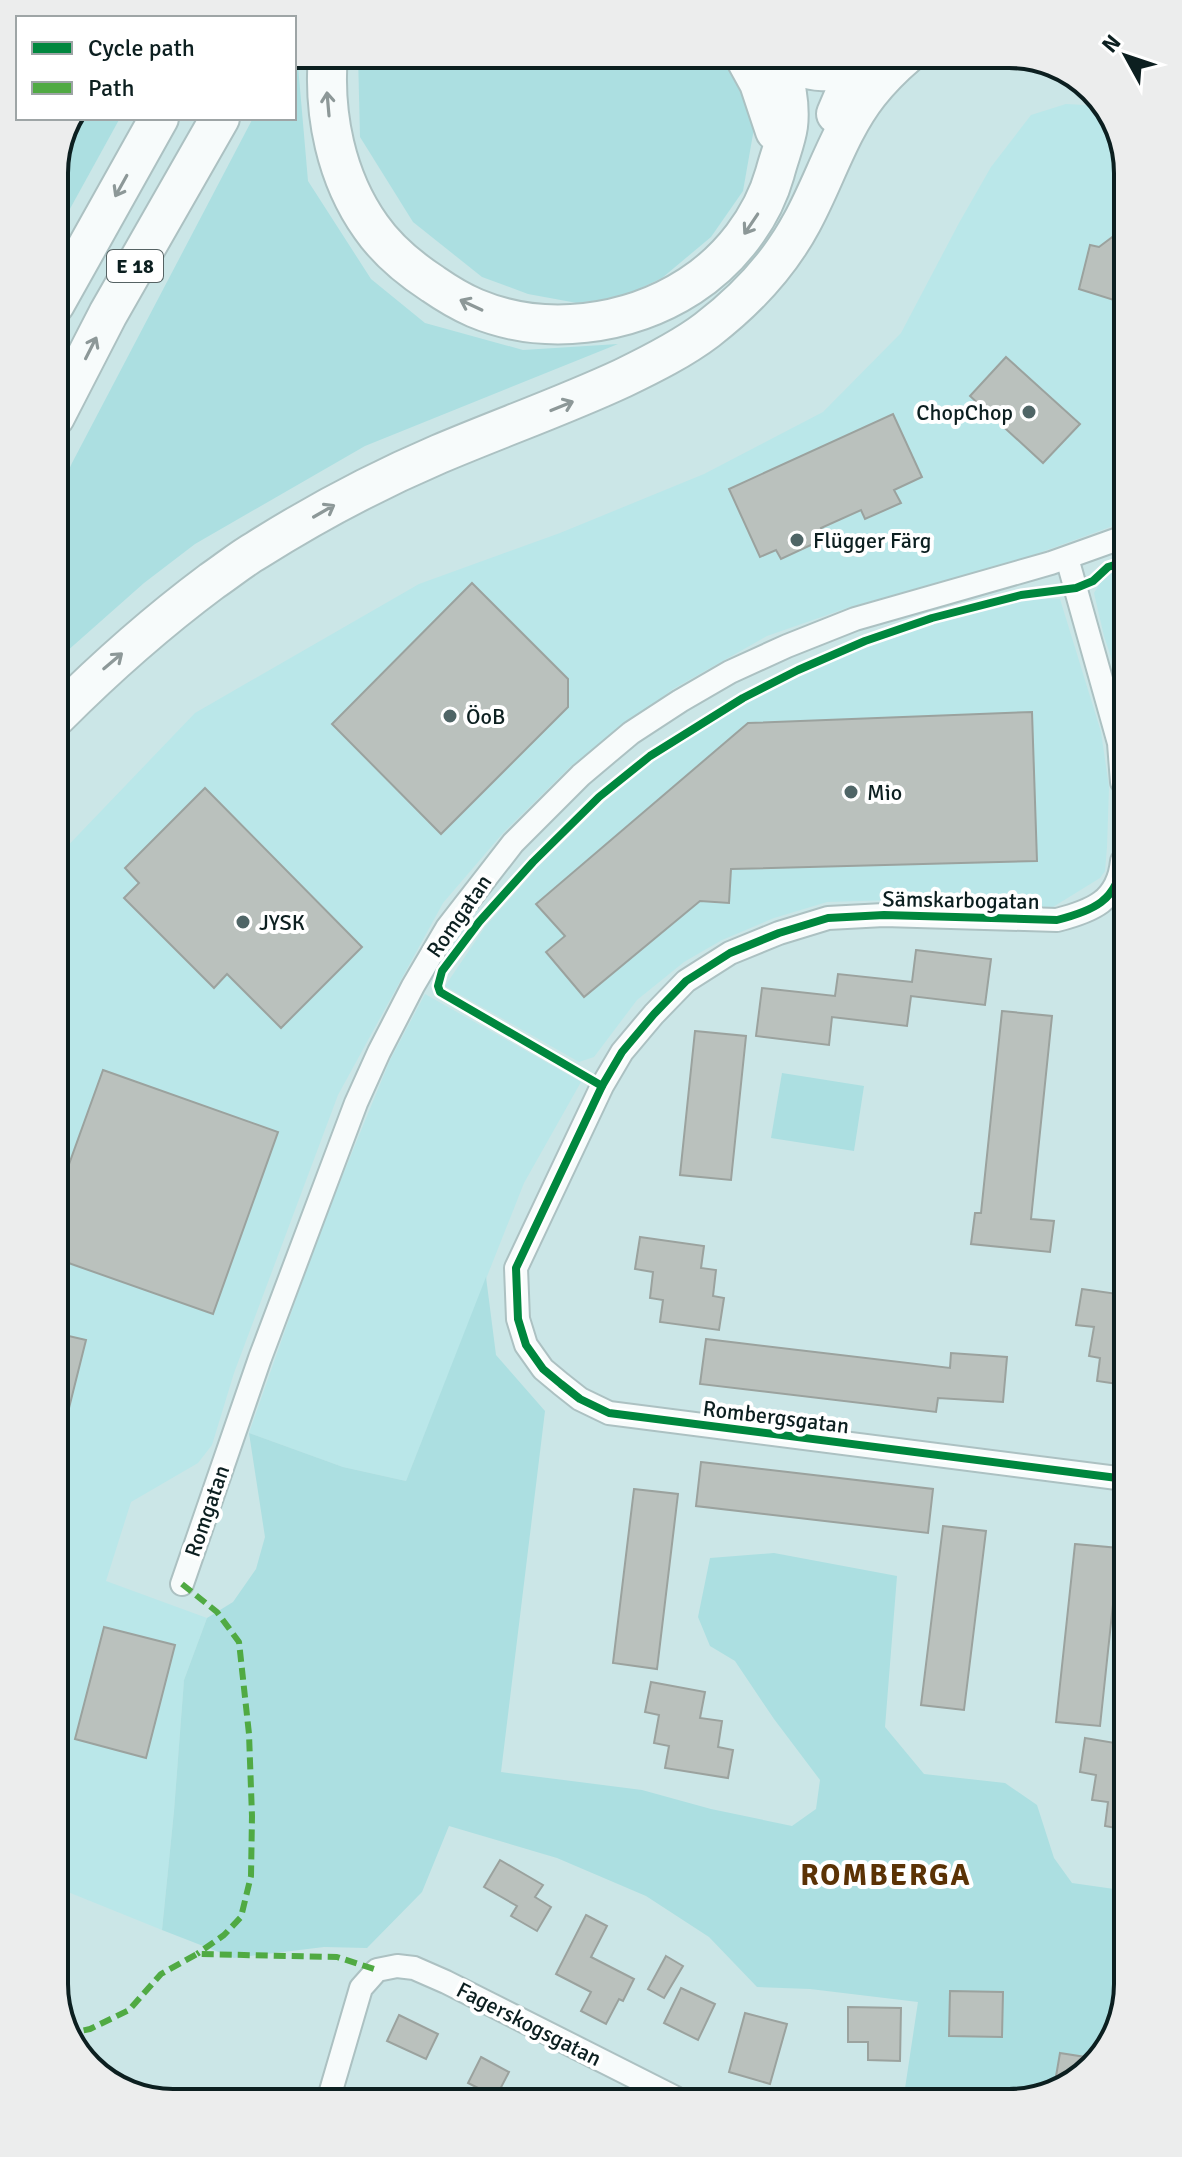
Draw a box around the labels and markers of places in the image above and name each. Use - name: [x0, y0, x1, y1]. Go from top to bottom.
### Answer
- place label: ChopChop: [916, 399, 1013, 426]
- marker: ChopChop: [1020, 403, 1038, 421]
- place label: Flügger Färg: [813, 527, 931, 554]
- marker: Flügger Färg: [788, 531, 806, 549]
- place label: ÖoB: [466, 703, 505, 730]
- marker: ÖoB: [441, 707, 459, 725]
- place label: Mio: [867, 779, 902, 806]
- marker: Mio: [842, 783, 860, 801]
- place label: JYSK: [259, 909, 305, 936]
- marker: JYSK: [234, 913, 252, 931]

